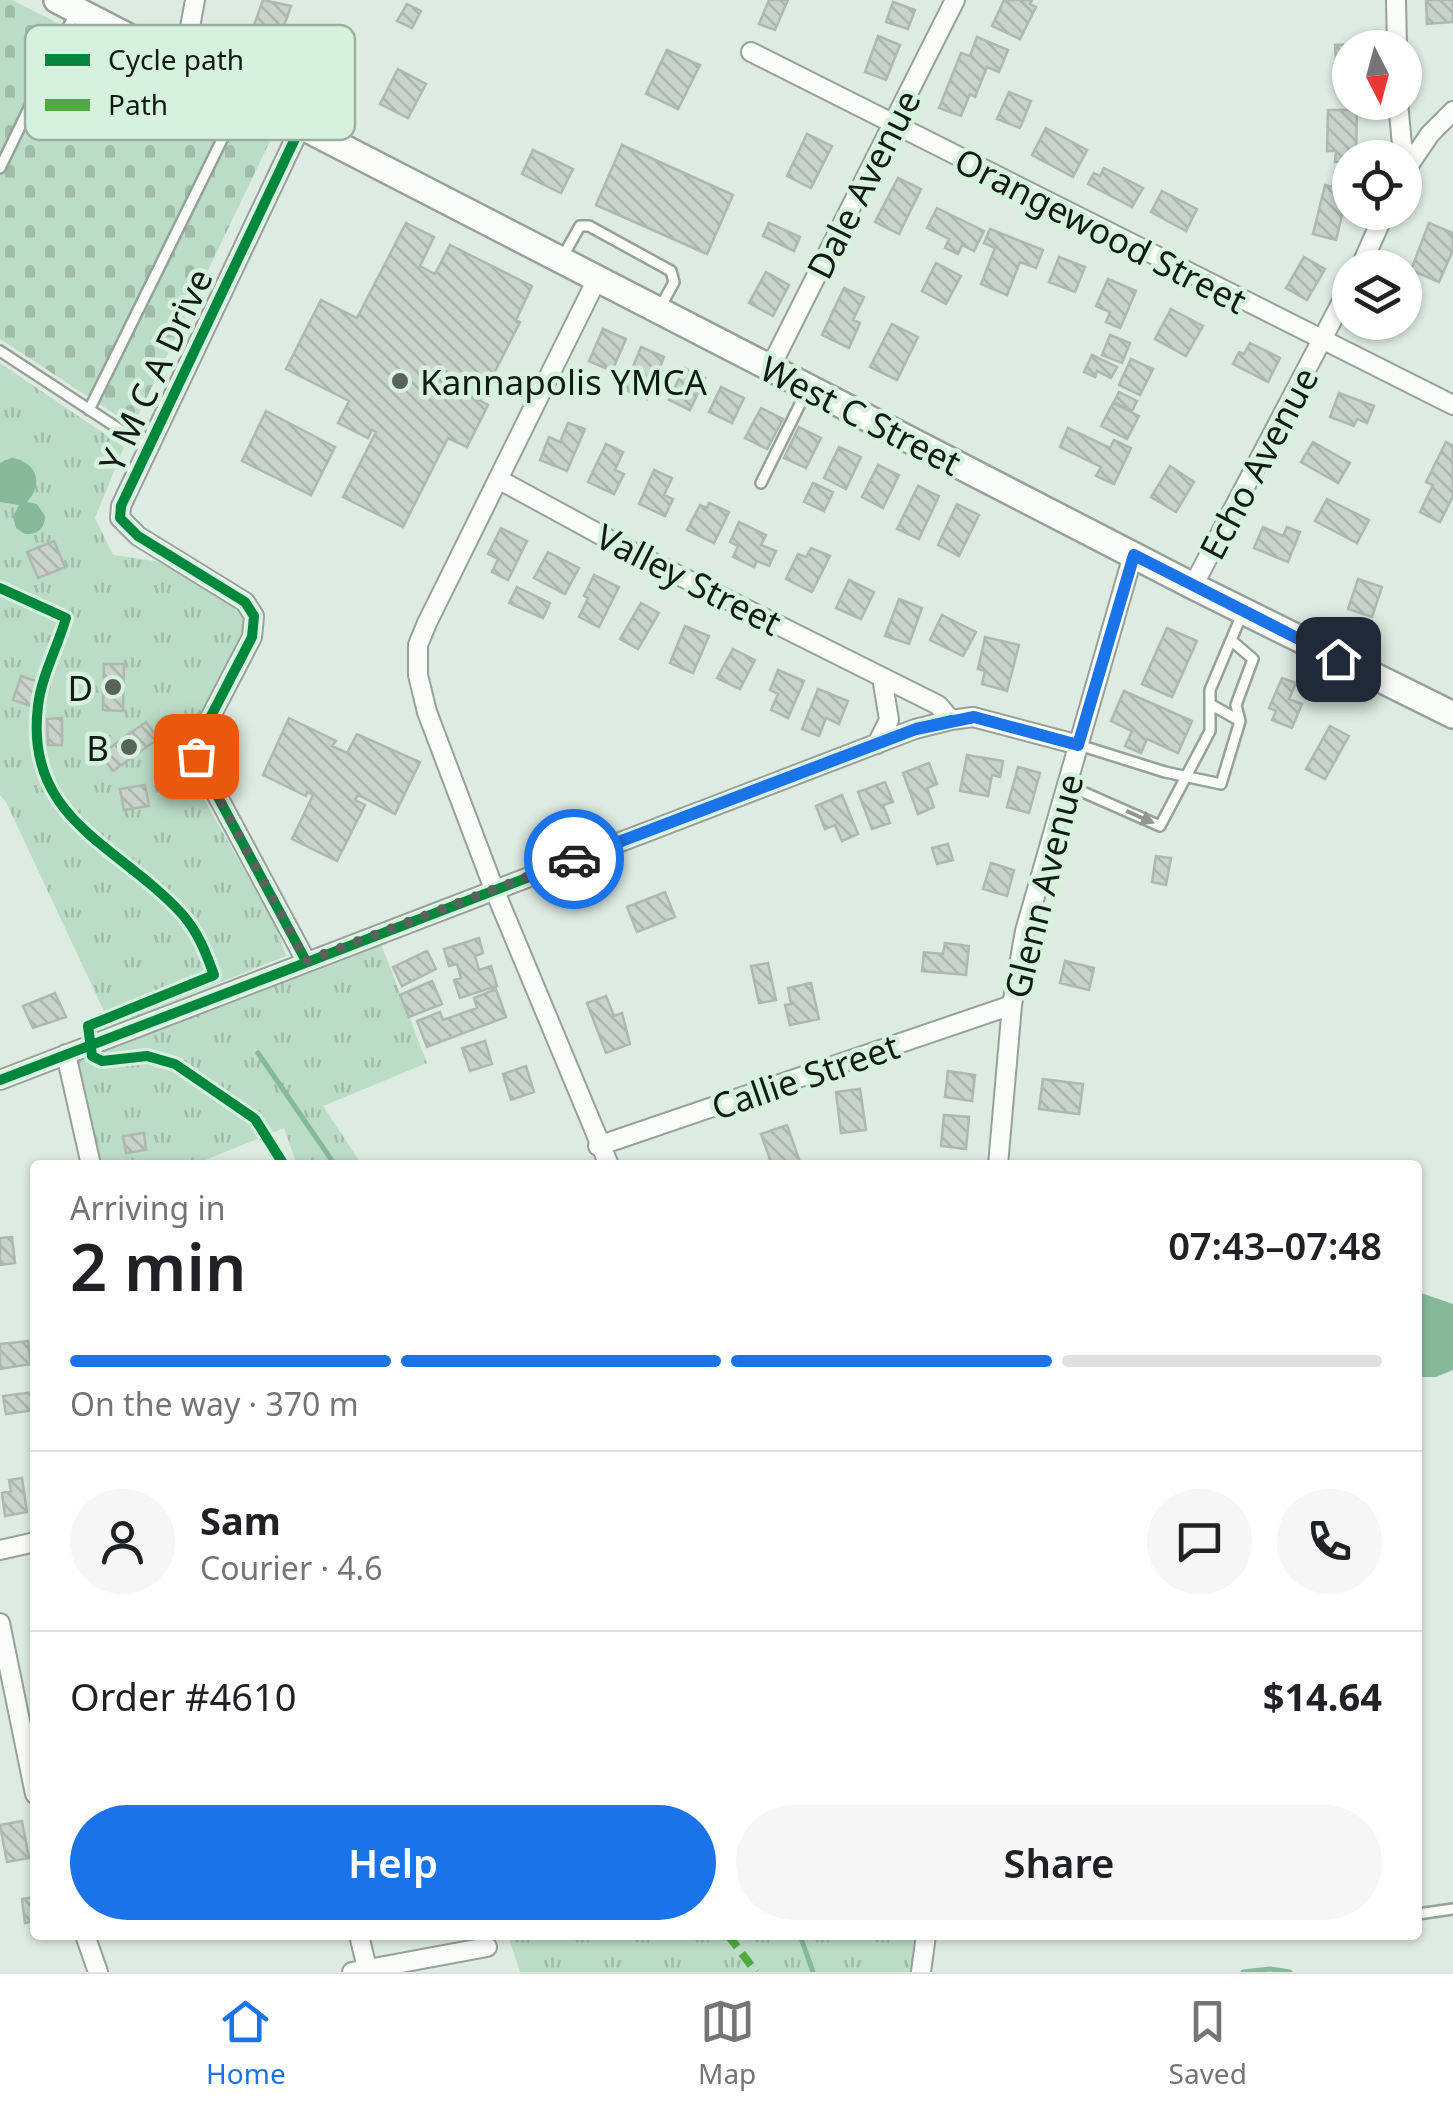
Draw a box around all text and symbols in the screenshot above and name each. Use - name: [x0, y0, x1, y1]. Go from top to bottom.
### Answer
- legend: [25, 25, 355, 140]
- north arrow: [1332, 30, 1422, 120]
- map controls: [1332, 30, 1422, 340]
- text: Cycle path: [108, 40, 244, 78]
- street label: Dale Avenue: [795, 82, 931, 286]
- text: Path: [108, 85, 168, 123]
- street label: Orangewood Street: [947, 136, 1255, 324]
- button: locate: [1332, 140, 1422, 230]
- button: layers: [1332, 250, 1422, 340]
- street label: Y M C A Drive: [87, 261, 223, 479]
- street label: West C Street: [753, 344, 969, 486]
- place label: Kannapolis YMCA: [420, 358, 707, 405]
- street label: Echo Avenue: [1188, 359, 1328, 567]
- marker: Kannapolis YMCA: [389, 370, 411, 392]
- street label: Valley Street: [588, 512, 790, 646]
- pin: [1296, 617, 1381, 702]
- icon: home: [1311, 632, 1366, 687]
- place label: D: [67, 664, 93, 711]
- marker: D: [102, 676, 124, 698]
- pin: [154, 714, 239, 799]
- place label: B: [86, 724, 109, 771]
- icon: bag: [169, 729, 224, 784]
- marker: B: [118, 736, 140, 758]
- street label: Glenn Avenue: [992, 769, 1094, 1003]
- courier: [524, 809, 624, 909]
- one-way arrow: [1125, 809, 1155, 825]
- icon: car: [547, 832, 602, 887]
- street label: Callie Street: [705, 1022, 905, 1130]
- text: Arriving in: [70, 1186, 225, 1229]
- text: 07:43–07:48: [1168, 1219, 1382, 1271]
- text: 2 min: [70, 1222, 246, 1310]
- text: On the way · 370 m: [70, 1382, 359, 1425]
- button: person: [70, 1489, 175, 1594]
- button: chat: [1147, 1489, 1252, 1594]
- button: phone: [1277, 1489, 1382, 1594]
- text: Sam: [200, 1494, 281, 1546]
- text: Courier · 4.6: [200, 1546, 383, 1589]
- text: Order #4610: [70, 1670, 296, 1722]
- text: $14.64: [1263, 1670, 1382, 1722]
- button: Help: [70, 1805, 716, 1920]
- button: Share: [736, 1805, 1382, 1920]
- tab: Home: [206, 1994, 286, 2092]
- tab: Map: [698, 1994, 756, 2092]
- tab: Saved: [1169, 1994, 1247, 2092]

